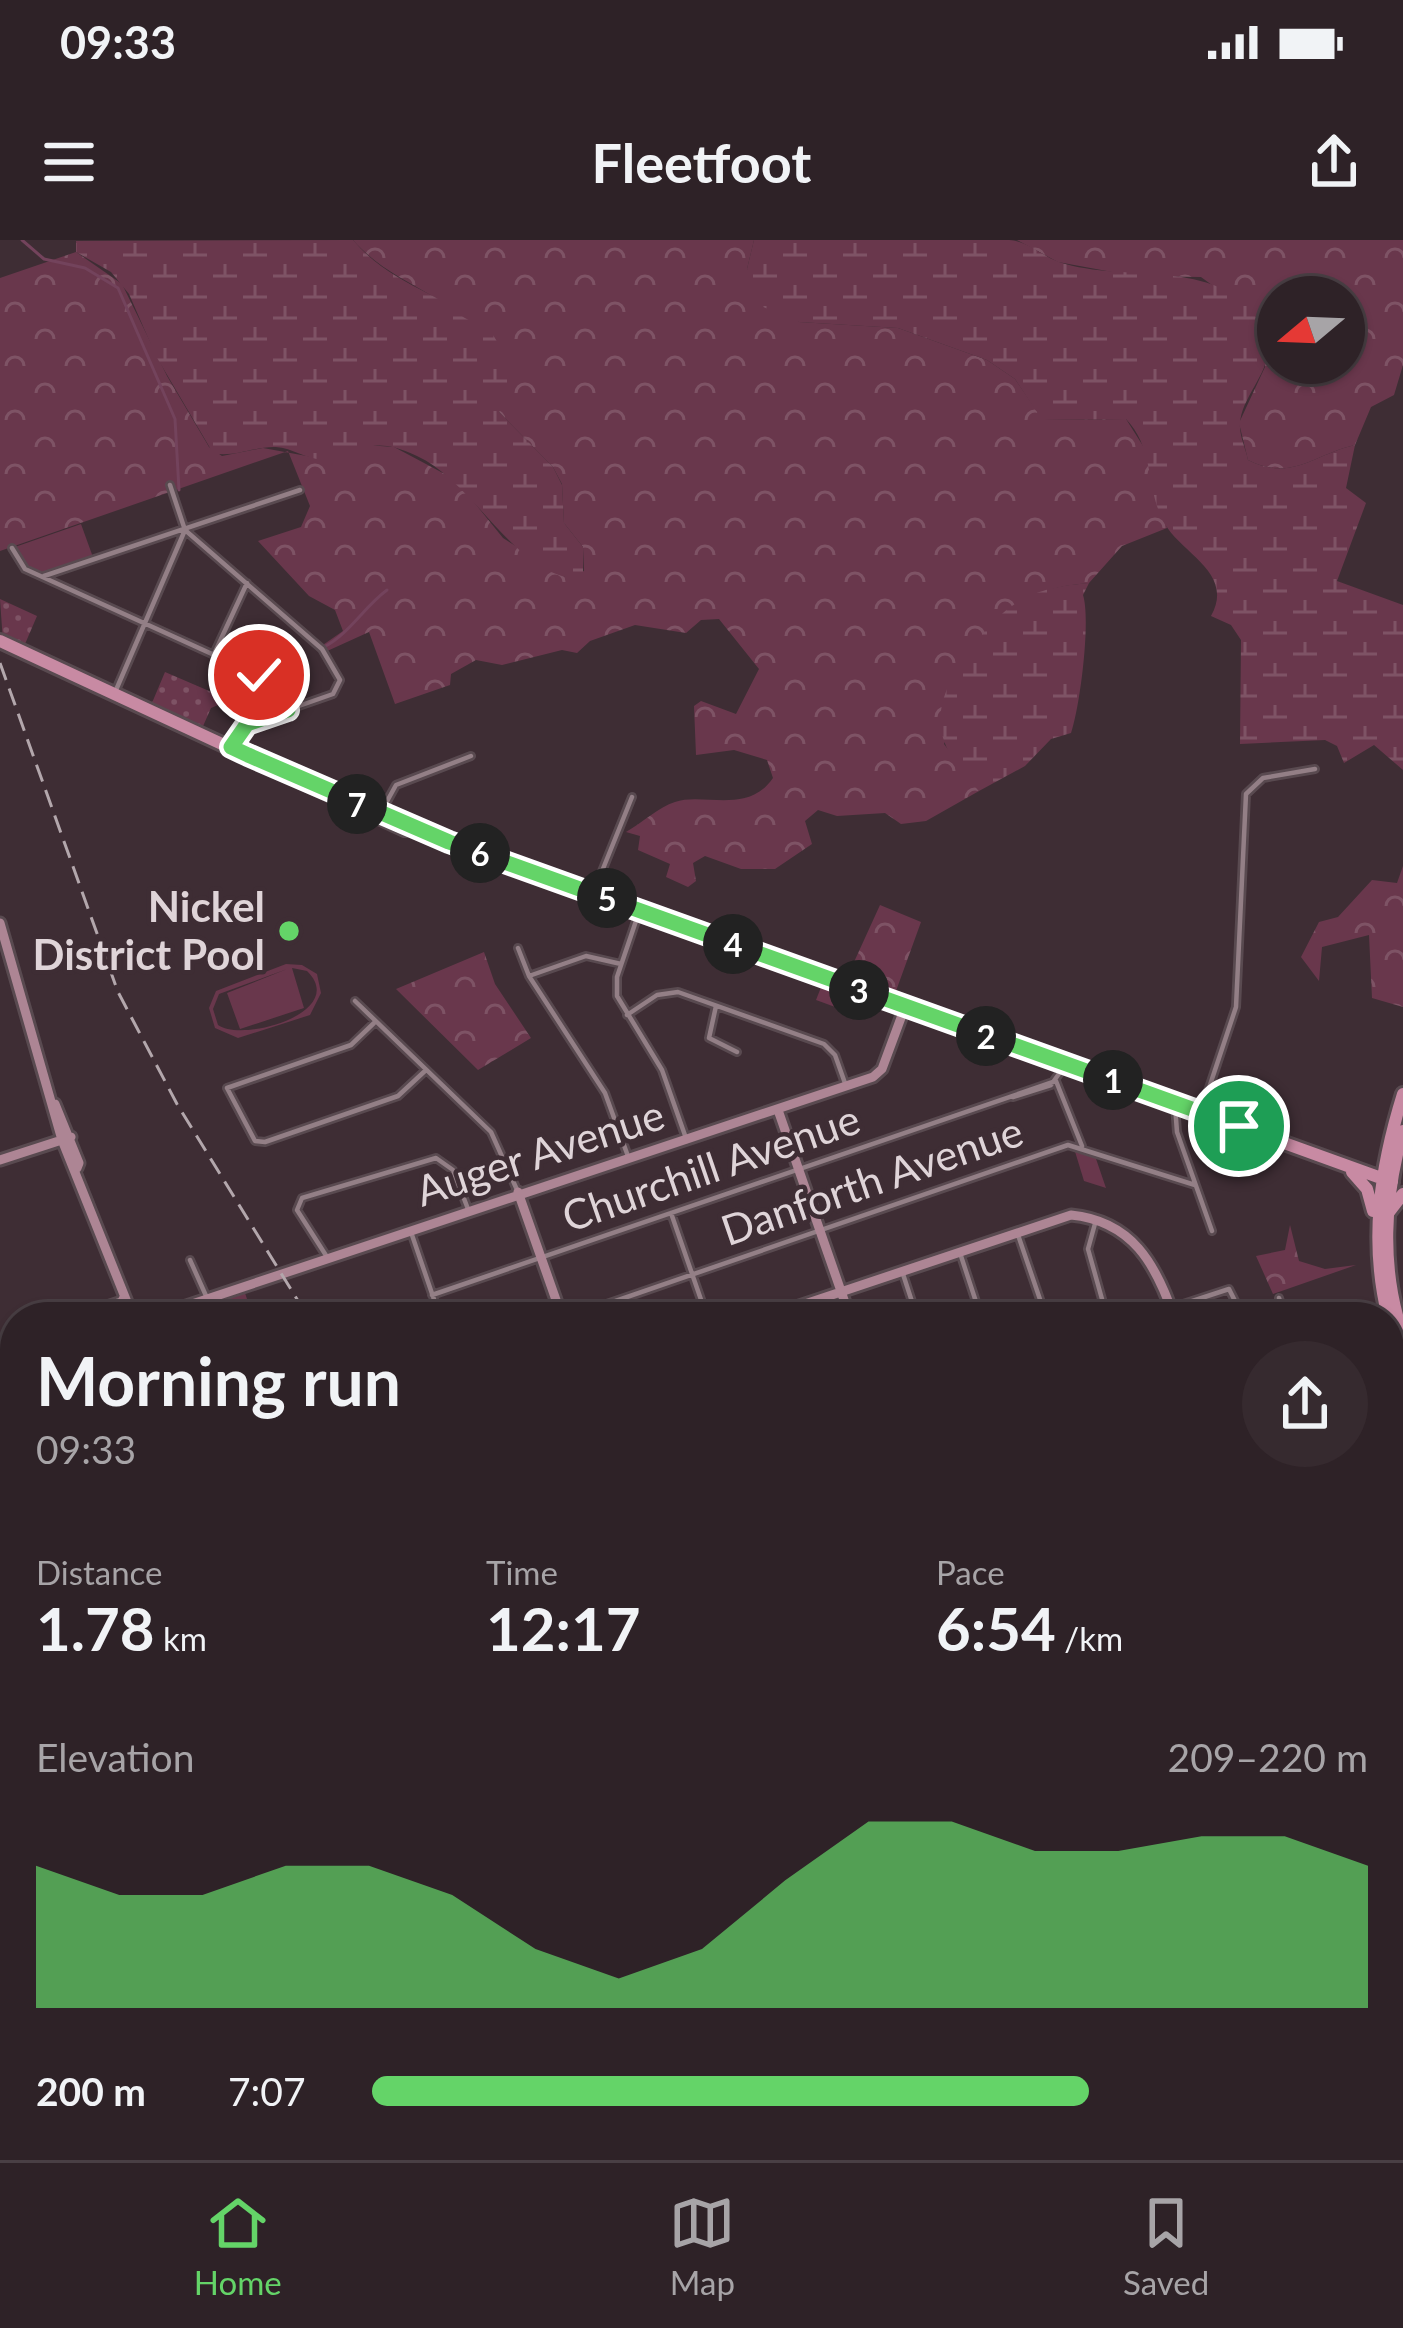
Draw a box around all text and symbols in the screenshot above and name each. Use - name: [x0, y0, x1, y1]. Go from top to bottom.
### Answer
- text: 09:33: [60, 15, 176, 69]
- icon: menu: [36, 129, 102, 195]
- icon: share: [1301, 129, 1367, 195]
- text: Fleetfoot: [592, 130, 811, 195]
- north arrow: [1257, 276, 1365, 384]
- map controls: [1257, 276, 1365, 384]
- pin: [208, 624, 310, 726]
- icon: check: [226, 642, 292, 708]
- pin: 7: [327, 774, 387, 834]
- text: 7: [347, 784, 367, 824]
- pin: 6: [450, 823, 510, 883]
- text: 6: [470, 833, 490, 873]
- pin: 5: [577, 868, 637, 928]
- text: 5: [597, 878, 617, 918]
- place label: Nickel District Pool: [33, 881, 265, 979]
- pin: 4: [703, 914, 763, 974]
- marker: Nickel District Pool: [276, 918, 302, 944]
- text: 4: [723, 924, 743, 964]
- pin: 3: [829, 960, 889, 1020]
- text: 3: [849, 970, 869, 1010]
- pin: 2: [956, 1006, 1016, 1066]
- text: 2: [976, 1016, 996, 1056]
- pin: 1: [1083, 1050, 1143, 1110]
- text: 1: [1103, 1060, 1123, 1100]
- pin: [1188, 1075, 1290, 1177]
- street label: Auger Avenue: [409, 1088, 670, 1216]
- street label: Churchill Avenue: [555, 1093, 866, 1241]
- icon: arrive: [1206, 1093, 1272, 1159]
- street label: Danforth Avenue: [714, 1105, 1029, 1255]
- text: Morning run: [36, 1341, 401, 1420]
- button: share: [1242, 1341, 1368, 1467]
- text: 09:33: [36, 1426, 136, 1472]
- text: Distance: [36, 1552, 163, 1592]
- text: Time: [486, 1552, 558, 1592]
- text: Pace: [936, 1552, 1005, 1592]
- text: 1.78: [36, 1592, 155, 1664]
- text: 12:17: [486, 1592, 641, 1664]
- text: 6:54: [936, 1592, 1056, 1664]
- text: km: [155, 1618, 207, 1658]
- text: /km: [1056, 1618, 1123, 1658]
- text: Elevation: [36, 1734, 194, 1780]
- text: 209–220 m: [1168, 1734, 1368, 1780]
- text: 200 m: [36, 2068, 146, 2114]
- text: 7:07: [228, 2068, 306, 2114]
- tab: Home: [194, 2190, 282, 2302]
- tab: Map: [669, 2190, 735, 2302]
- tab: Saved: [1123, 2190, 1209, 2302]

